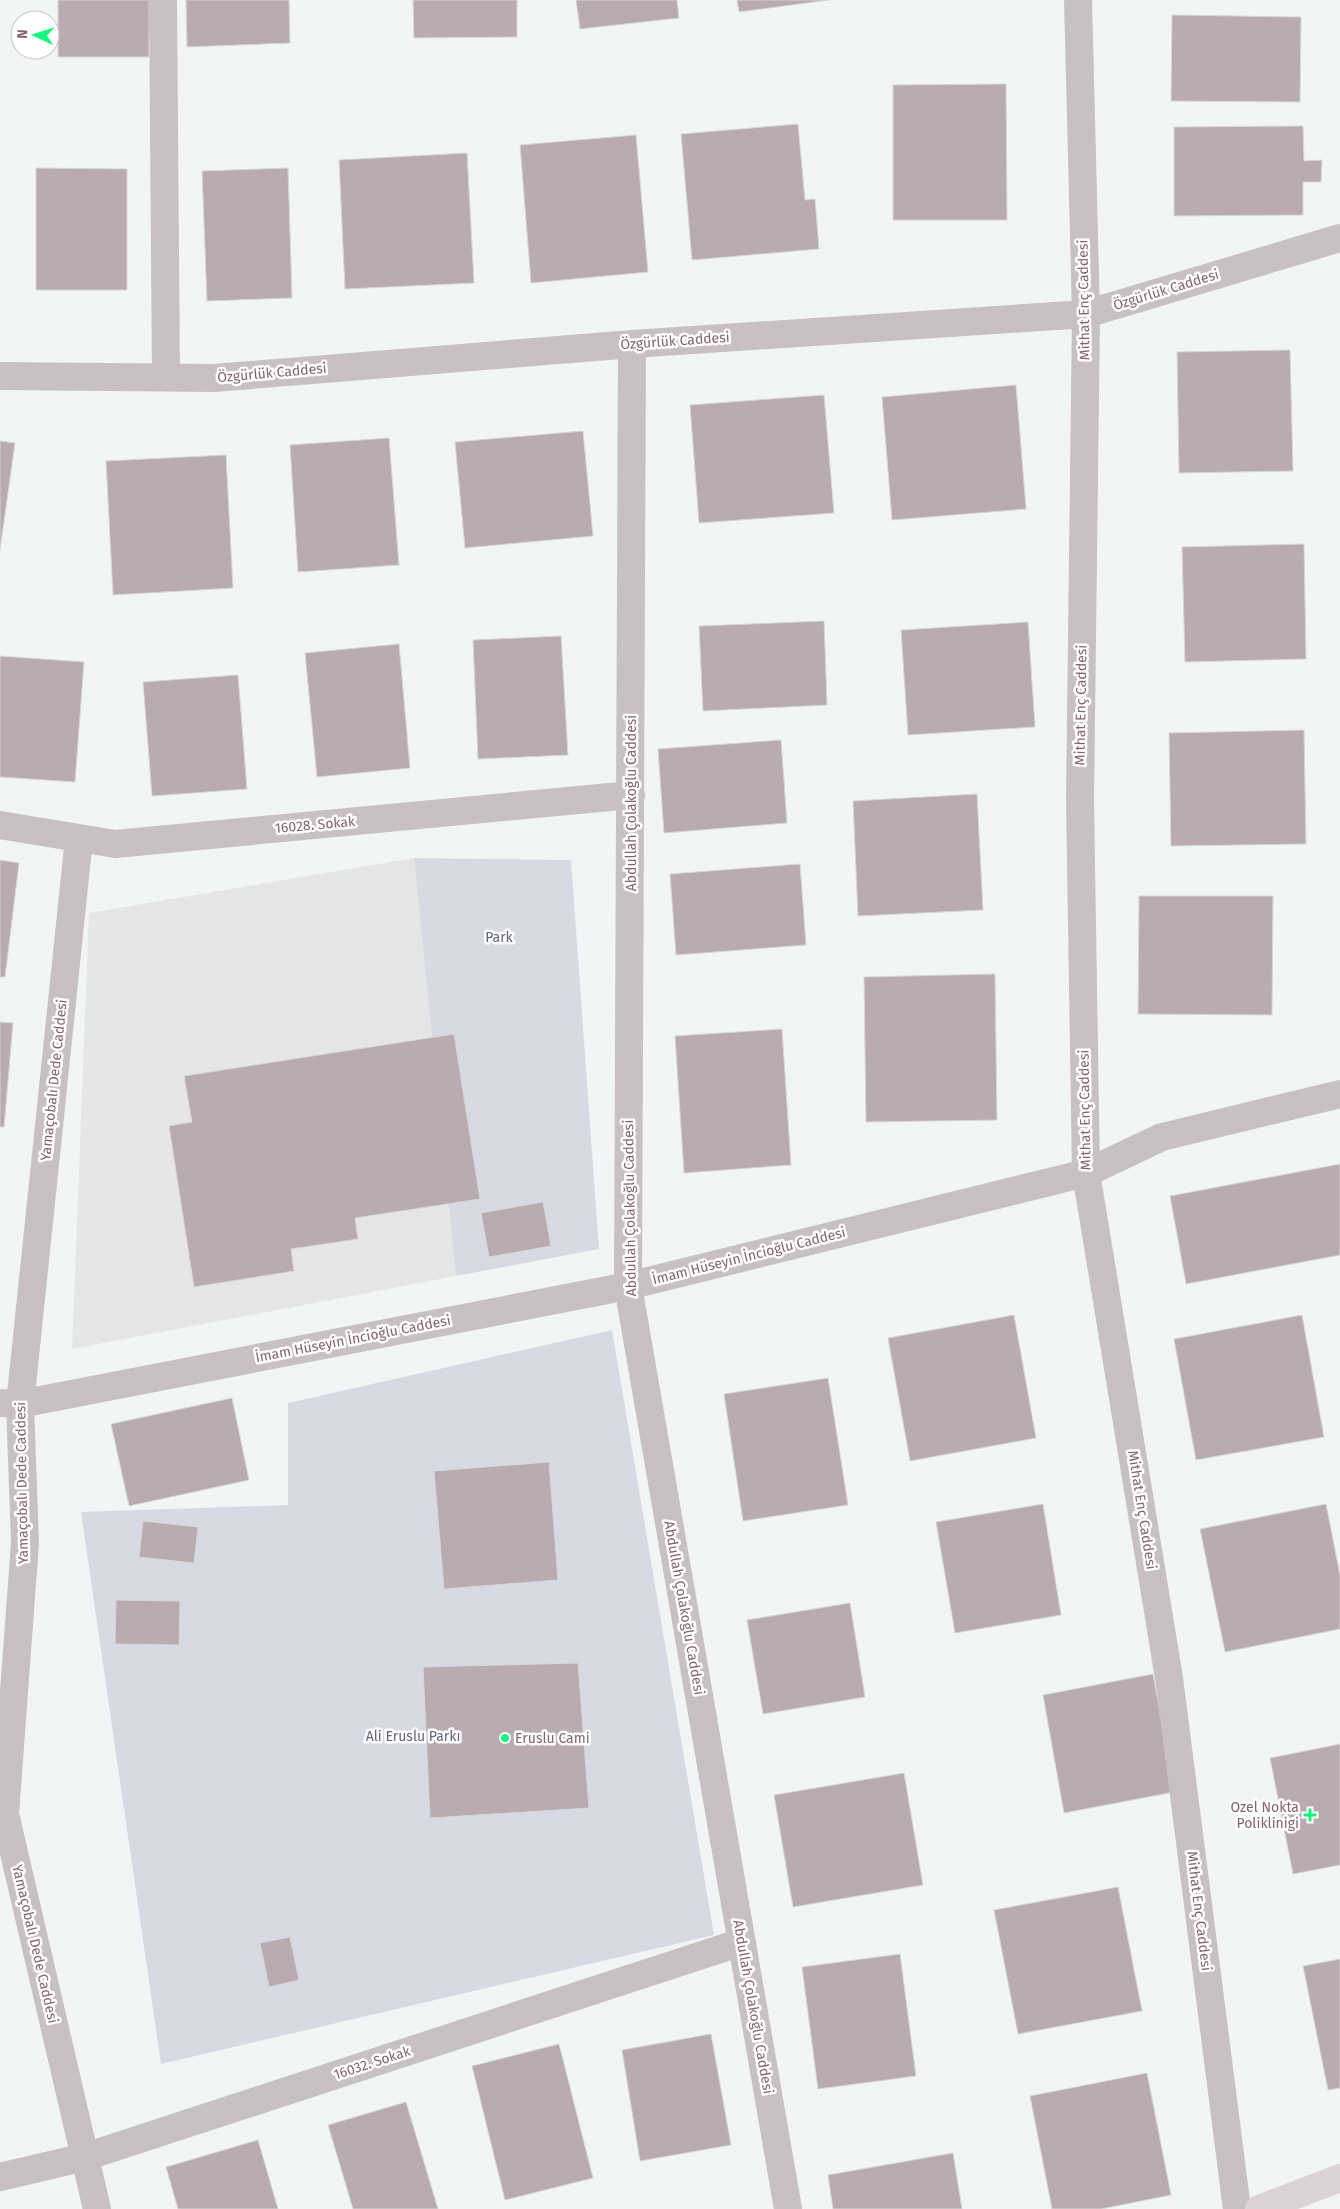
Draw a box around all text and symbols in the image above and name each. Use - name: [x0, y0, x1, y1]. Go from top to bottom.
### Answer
- north arrow: [10, 10, 60, 60]
- text: N: [14, 29, 31, 39]
- street label: Mithat Enç Caddesi: [1074, 240, 1094, 360]
- street label: Özgürlük Caddesi: [1111, 265, 1221, 314]
- street label: Özgürlük Caddesi: [620, 328, 730, 353]
- street label: Özgürlük Caddesi: [217, 359, 327, 386]
- street label: Mithat Enç Caddesi: [1071, 645, 1091, 765]
- street label: Abdullah Çolakoğlu Caddesi: [623, 715, 640, 891]
- street label: 16028. Sokak: [274, 813, 357, 837]
- park label: Park: [485, 929, 514, 946]
- street label: Yamaçobalı Dede Caddesi: [37, 998, 71, 1162]
- street label: Mithat Enç Caddesi: [1075, 1050, 1095, 1170]
- street label: Abdullah Çolakoğlu Caddesi: [620, 1120, 640, 1296]
- street label: İmam Hüseyin İncioğlu Caddesi: [650, 1223, 847, 1288]
- street label: İmam Hüseyin İncioğlu Caddesi: [254, 1311, 452, 1366]
- street label: Yamaçobalı Dede Caddesi: [12, 1402, 32, 1564]
- street label: Mithat Enç Caddesi: [1124, 1449, 1160, 1571]
- street label: Abdullah Çolakoğlu Caddesi: [660, 1520, 708, 1696]
- park label: Ali Eruslu Parkı: [366, 1728, 460, 1745]
- place label: Eruslu Cami: [515, 1730, 590, 1747]
- marker: Eruslu Cami: [499, 1732, 511, 1744]
- place label: Ozel Nokta Poliklinigi: [1231, 1799, 1299, 1832]
- marker: Ozel Nokta Poliklinigi: [1303, 1808, 1317, 1822]
- street label: Mithat Enç Caddesi: [1183, 1850, 1215, 1972]
- street label: Yamaçobalı Dede Caddesi: [8, 1863, 62, 2025]
- street label: Abdullah Çolakoğlu Caddesi: [729, 1919, 777, 2095]
- street label: 16032. Sokak: [332, 2042, 413, 2083]

